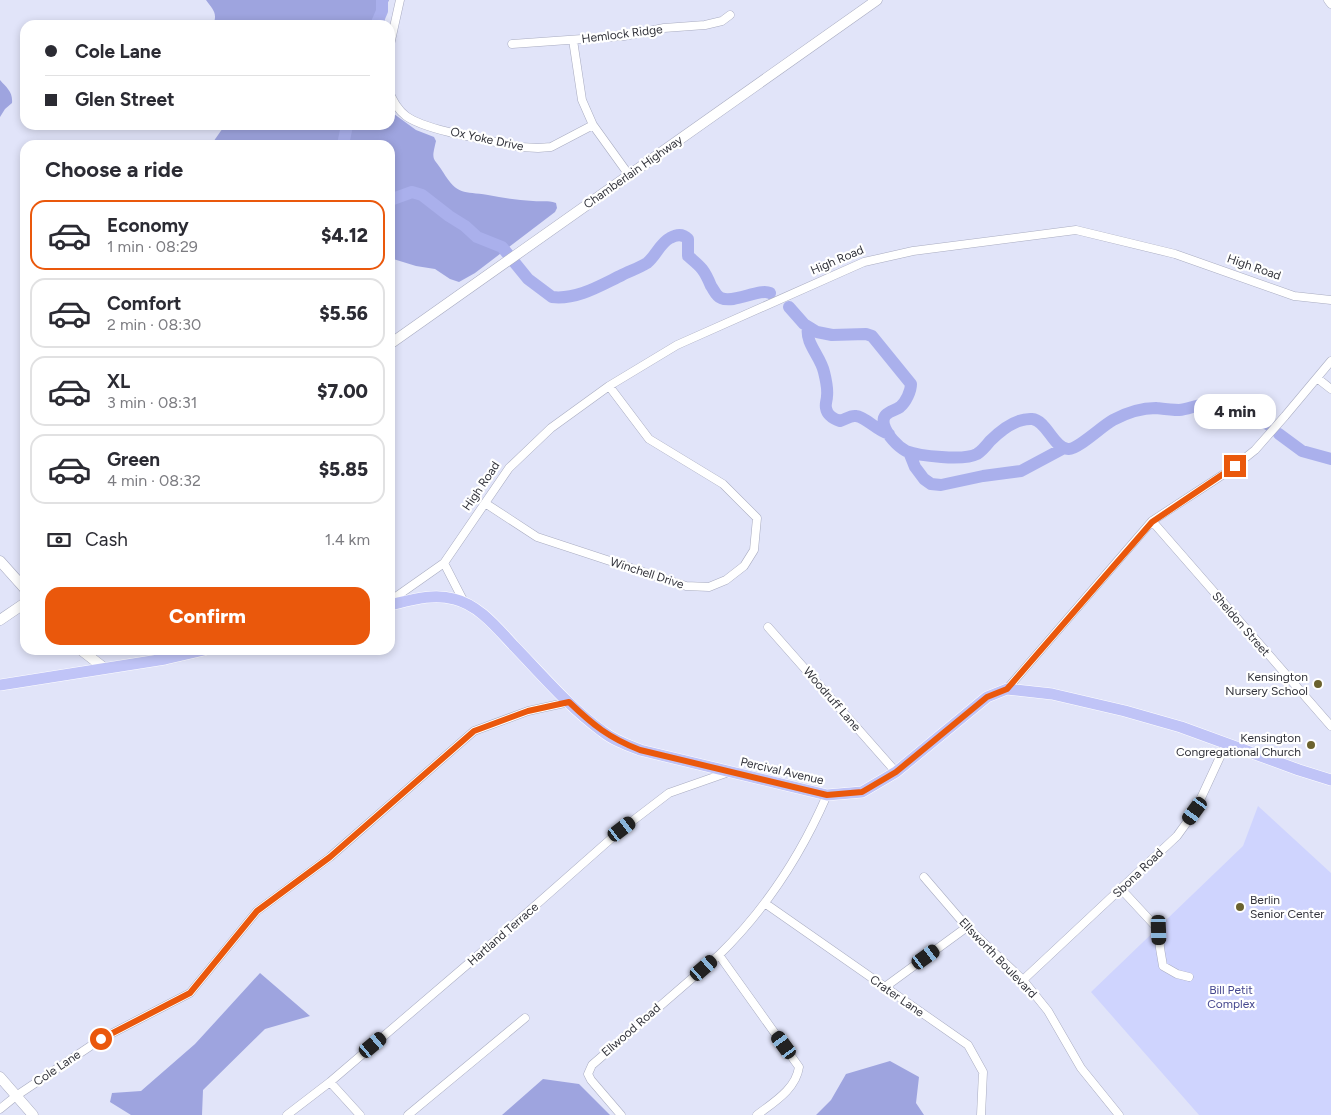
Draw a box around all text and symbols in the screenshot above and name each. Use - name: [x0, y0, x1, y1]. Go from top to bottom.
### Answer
- street label: Hemlock Ridge: [581, 22, 664, 46]
- text: Cole Lane: [75, 40, 161, 63]
- text: Glen Street: [75, 88, 175, 111]
- street label: Ox Yoke Drive: [449, 124, 525, 154]
- street label: Chamberlain Highway: [581, 132, 686, 211]
- text: Choose a ride: [45, 156, 183, 183]
- icon: car: [47, 213, 92, 258]
- text: Economy: [107, 214, 189, 237]
- text: $4.12: [321, 224, 368, 247]
- text: 1 min · 08:29: [107, 237, 198, 256]
- street label: High Road: [808, 243, 866, 277]
- street label: High Road: [1225, 251, 1283, 283]
- icon: car: [47, 291, 92, 336]
- text: Comfort: [107, 292, 182, 315]
- text: $5.56: [319, 302, 368, 325]
- text: 2 min · 08:30: [107, 315, 201, 334]
- icon: car: [47, 369, 92, 414]
- text: XL: [107, 370, 130, 393]
- text: $7.00: [317, 380, 368, 403]
- text: 3 min · 08:31: [107, 393, 197, 412]
- callout: 4 min: [1194, 394, 1276, 428]
- text: 4 min: [1214, 402, 1256, 421]
- icon: car: [47, 447, 92, 492]
- text: Green: [107, 448, 160, 471]
- route end: [1224, 455, 1246, 477]
- text: $5.85: [319, 458, 368, 481]
- street label: High Road: [460, 459, 502, 513]
- text: 4 min · 08:32: [107, 471, 201, 490]
- icon: cash: [45, 526, 73, 554]
- text: Cash: [85, 528, 128, 551]
- text: 1.4 km: [325, 530, 370, 549]
- street label: Winchell Drive: [608, 554, 686, 592]
- button: Confirm: [45, 587, 370, 645]
- street label: Sheldon Street: [1209, 589, 1273, 659]
- street label: Woodruff Lane: [800, 664, 864, 734]
- place label: Kensington Nursery School: [1225, 670, 1308, 698]
- marker: Kensington Nursery School: [1312, 678, 1324, 690]
- place label: Kensington Congregational Church: [1176, 731, 1301, 759]
- marker: Kensington Congregational Church: [1305, 739, 1317, 751]
- street label: Percival Avenue: [739, 755, 825, 787]
- car: [1180, 794, 1209, 828]
- car: [605, 814, 638, 844]
- street label: Sbona Road: [1110, 845, 1166, 901]
- place label: Berlin Senior Center: [1250, 893, 1324, 921]
- street label: Hartland Terrace: [465, 899, 541, 968]
- marker: Berlin Senior Center: [1234, 901, 1246, 913]
- street label: Ellsworth Boulevard: [956, 915, 1040, 1001]
- car: [1150, 915, 1167, 945]
- car: [909, 942, 942, 972]
- car: [687, 952, 720, 984]
- street label: Crater Lane: [867, 972, 927, 1020]
- park label: Bill Petit Complex: [1207, 983, 1255, 1011]
- street label: Ellwood Road: [599, 1001, 663, 1059]
- route start: [90, 1028, 112, 1050]
- car: [769, 1028, 798, 1062]
- car: [356, 1030, 389, 1060]
- street label: Cole Lane: [31, 1047, 83, 1089]

